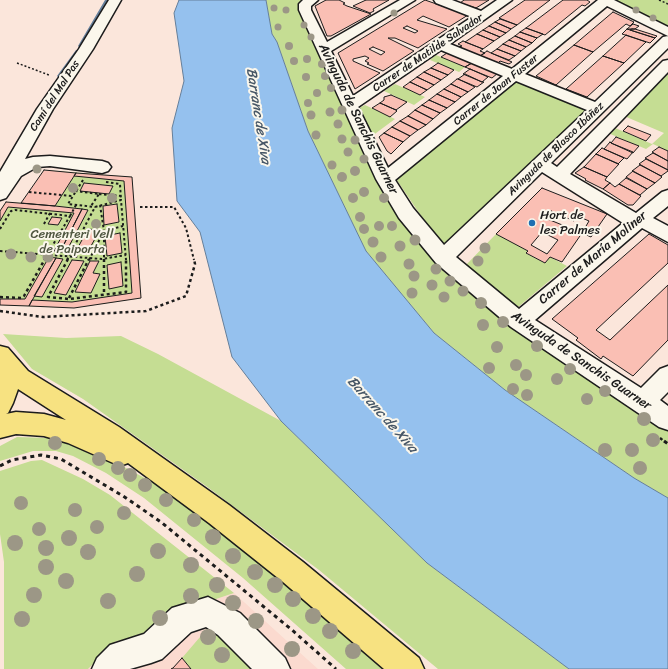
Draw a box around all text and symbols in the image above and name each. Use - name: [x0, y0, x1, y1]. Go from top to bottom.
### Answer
- street label: Carrer de Matilde Salvador: [370, 11, 486, 95]
- street label: Avinguda de Sanchis Guarner: [315, 41, 401, 197]
- street label: Carrer de Joan Fuster: [451, 52, 541, 128]
- street label: Camí del Mal Pas: [27, 58, 83, 134]
- water label: Barranc de Xiva: [242, 67, 274, 165]
- street label: Avinguda de Blasco Ibáñez: [505, 100, 607, 198]
- street label: Carrer de María Moliner: [536, 208, 650, 308]
- place label: Hort de les Palmes: [540, 208, 600, 239]
- marker: Hort de les Palmes: [527, 218, 537, 228]
- park label: Cementeri Vell de Paiporta: [30, 227, 114, 258]
- street label: Avinguda de Sanchis Guarner: [508, 308, 654, 414]
- water label: Barranc de Xiva: [343, 373, 421, 457]

